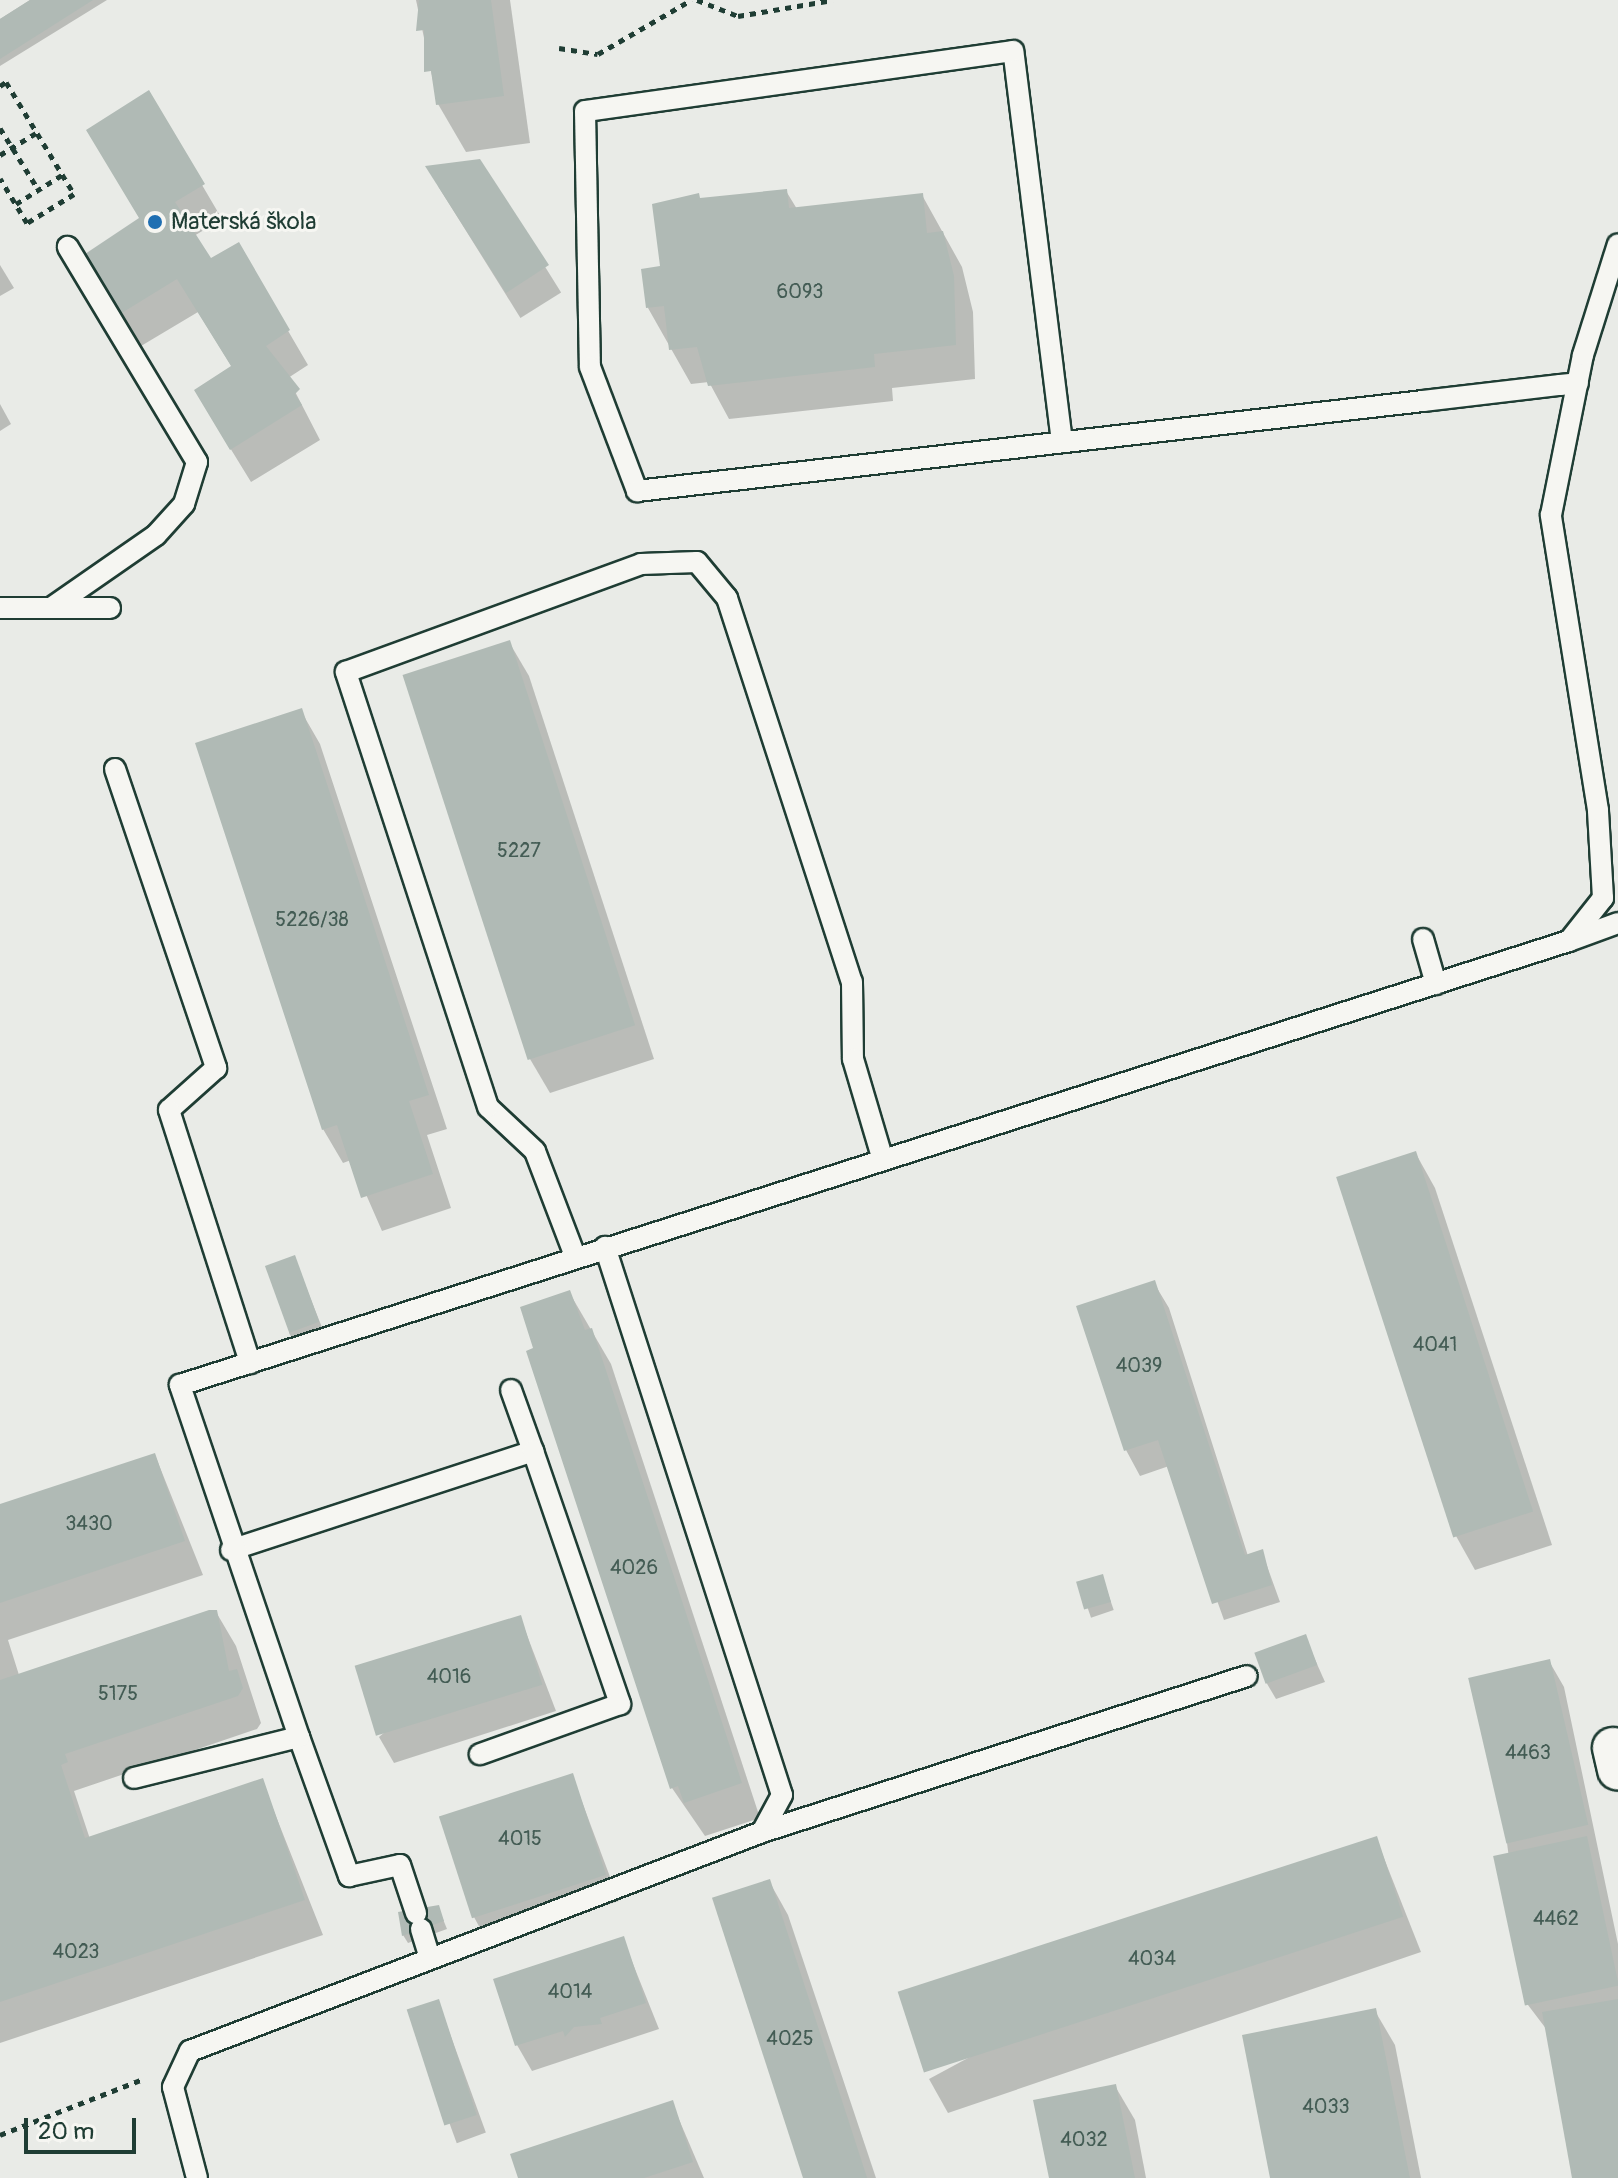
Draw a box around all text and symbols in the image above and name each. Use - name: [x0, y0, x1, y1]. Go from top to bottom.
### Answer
- place label: Materská škola: [171, 208, 316, 236]
- marker: Materská škola: [146, 213, 164, 231]
- house number: 6093: [777, 279, 823, 303]
- house number: 5227: [497, 838, 541, 862]
- house number: 5226/38: [275, 907, 349, 931]
- house number: 4041: [1413, 1332, 1457, 1356]
- house number: 4039: [1116, 1353, 1162, 1377]
- house number: 3430: [65, 1511, 113, 1535]
- house number: 4026: [610, 1555, 658, 1579]
- house number: 4016: [427, 1664, 471, 1688]
- house number: 5175: [98, 1681, 138, 1705]
- house number: 4463: [1505, 1740, 1551, 1764]
- house number: 4015: [498, 1826, 542, 1850]
- house number: 4462: [1533, 1906, 1579, 1930]
- house number: 4023: [53, 1939, 99, 1963]
- house number: 4034: [1128, 1946, 1176, 1970]
- house number: 4014: [548, 1979, 592, 2003]
- house number: 4025: [766, 2026, 814, 2050]
- house number: 4033: [1302, 2094, 1350, 2118]
- scale bar: [28, 2102, 140, 2152]
- text: 20 m: [38, 2117, 94, 2146]
- house number: 4032: [1060, 2127, 1108, 2151]

